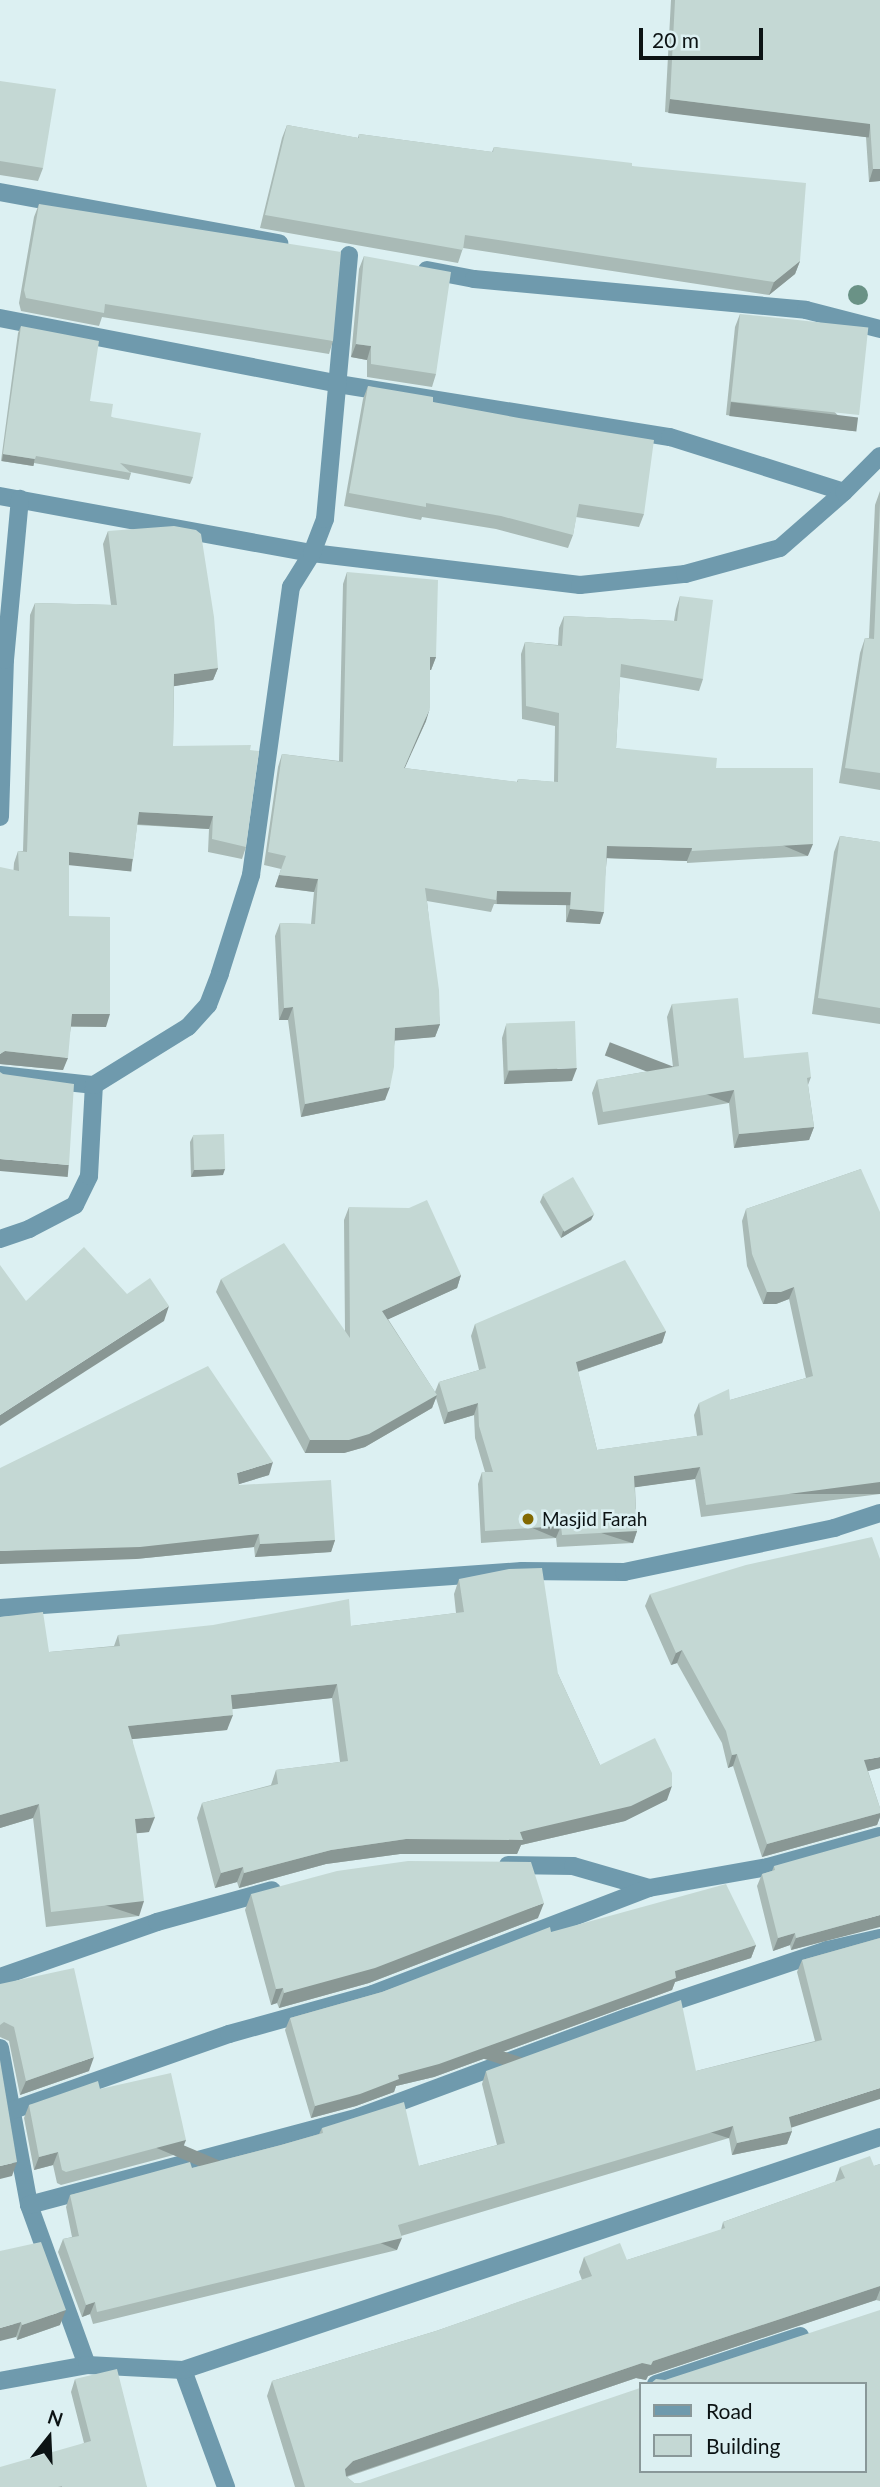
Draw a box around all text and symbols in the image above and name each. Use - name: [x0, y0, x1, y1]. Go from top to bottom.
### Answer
- scale bar: [642, 14, 766, 58]
- text: 20 m: [652, 27, 699, 52]
- place label: Masjid Farah: [542, 1508, 647, 1530]
- marker: Masjid Farah: [520, 1511, 536, 1527]
- legend: [638, 2382, 866, 2473]
- text: Road: [706, 2398, 753, 2423]
- north arrow: [14, 2403, 84, 2473]
- text: N: [45, 2404, 66, 2431]
- text: Building: [706, 2433, 781, 2458]

